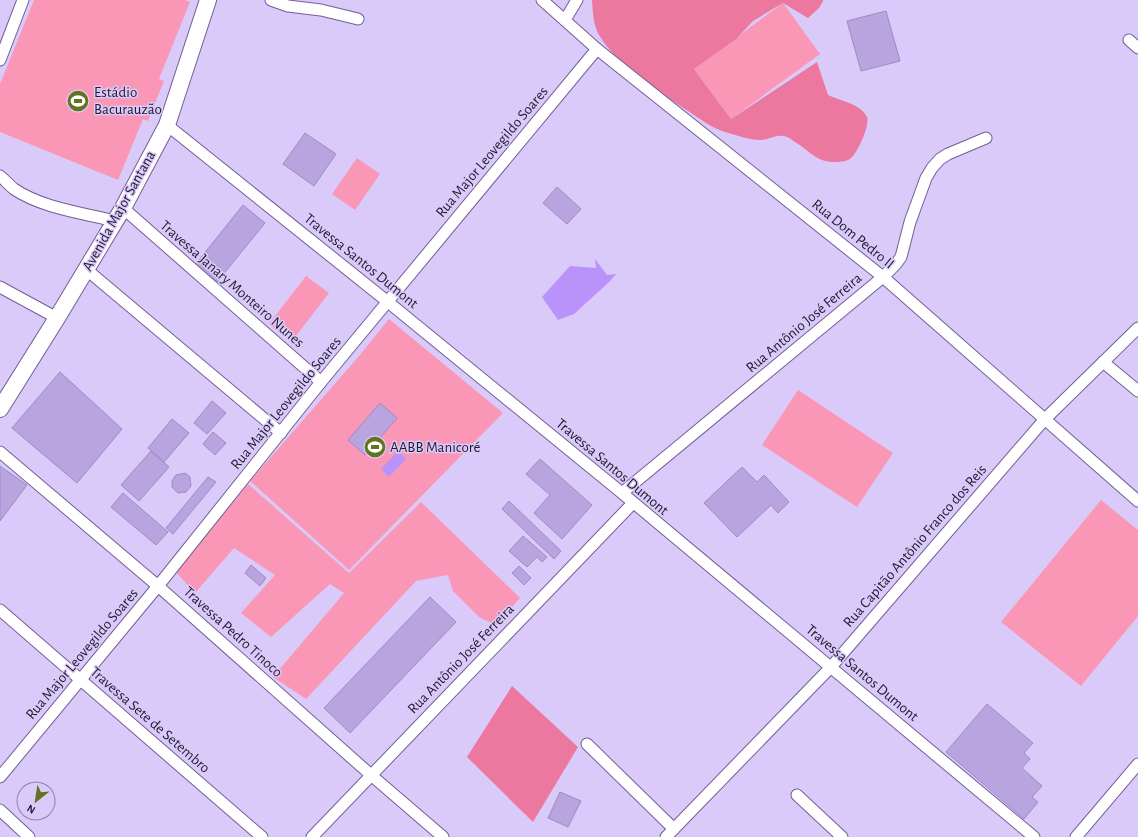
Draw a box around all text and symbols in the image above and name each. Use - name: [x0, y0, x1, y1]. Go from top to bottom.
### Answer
- street label: Rua Major Leovegildo Soares: [433, 84, 551, 220]
- place label: Estádio Bacurauzão: [94, 85, 162, 117]
- sports icon: Estádio Bacurauzão: [65, 88, 91, 114]
- street label: Avenida Major Santana: [80, 148, 158, 274]
- street label: Rua Dom Pedro II: [809, 196, 897, 272]
- street label: Travessa Santos Dumont: [301, 211, 421, 312]
- street label: Travessa Janary Monteiro Nunes: [157, 218, 307, 350]
- street label: Rua Antônio José Ferreira: [743, 270, 865, 376]
- street label: Rua Major Leovegildo Soares: [228, 334, 344, 472]
- street label: Travessa Santos Dumont: [553, 416, 671, 518]
- sports icon: AABB Manicoré: [362, 434, 388, 460]
- place label: AABB Manicoré: [390, 440, 481, 455]
- street label: Rua Capitão Antônio Franco dos Reis: [841, 462, 989, 630]
- street label: Travessa Pedro Tinoco: [181, 584, 285, 680]
- street label: Rua Major Leovegildo Soares: [23, 586, 141, 722]
- street label: Rua Antônio José Ferreira: [405, 601, 517, 717]
- street label: Travessa Santos Dumont: [803, 622, 921, 724]
- street label: Travessa Sete de Setembro: [87, 664, 213, 776]
- north arrow: [16, 781, 56, 821]
- text: N: [25, 803, 37, 816]

